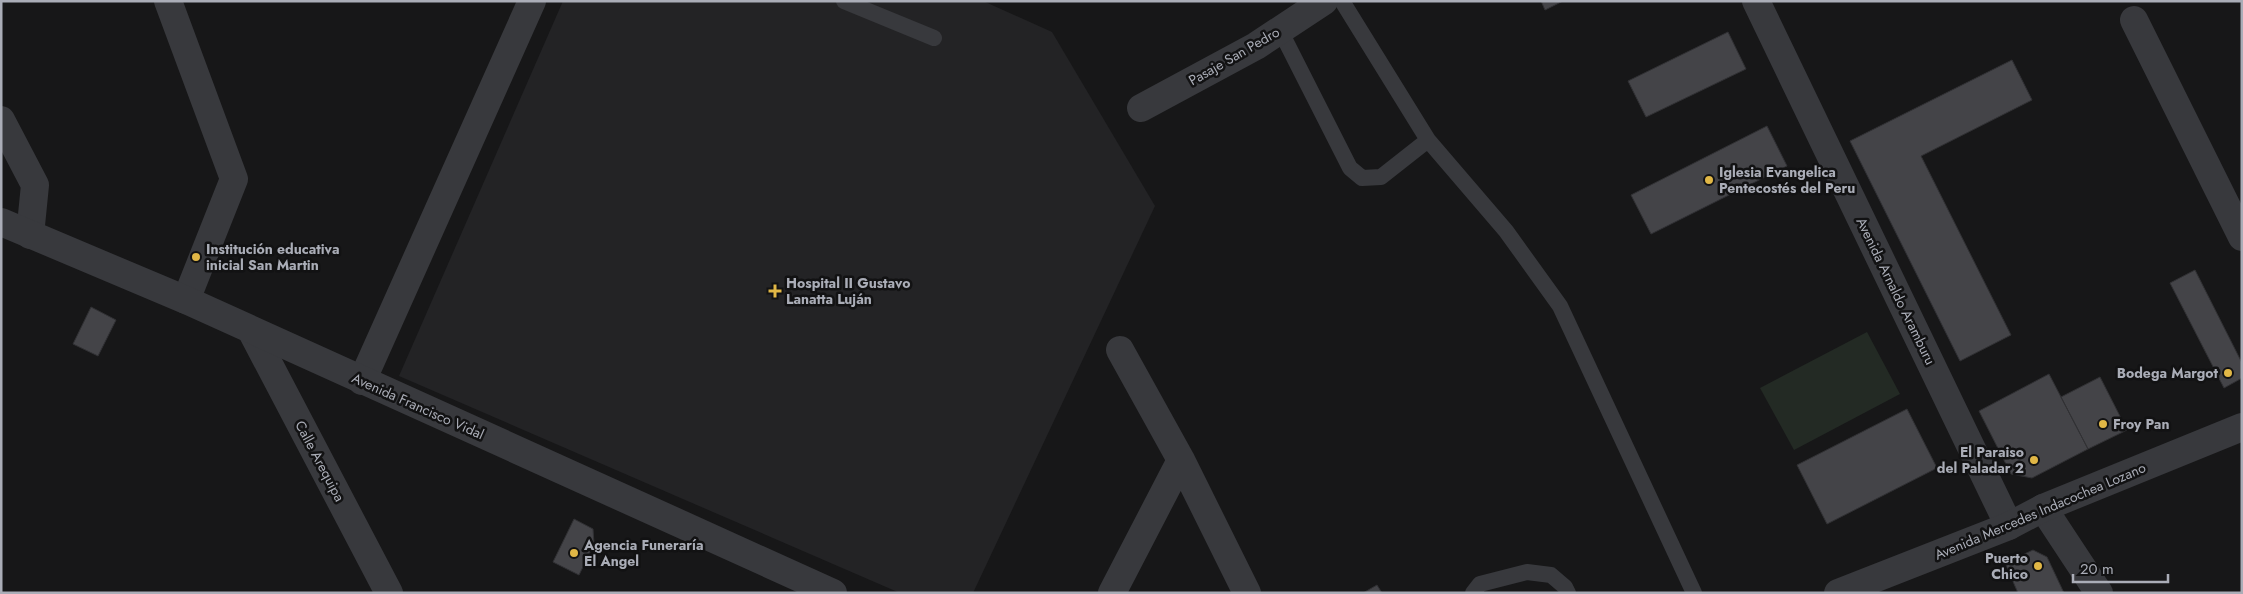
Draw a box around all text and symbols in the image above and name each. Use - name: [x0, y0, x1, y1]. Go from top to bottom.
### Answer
- street label: Pasaje San Pedro: [1185, 22, 1283, 90]
- place label: Iglesia Evangelica Pentecostés del Peru: [1719, 162, 1855, 198]
- marker: Iglesia Evangelica Pentecostés del Peru: [1703, 174, 1715, 186]
- street label: Avenida Arnaldo Aramburu: [1852, 214, 1940, 368]
- place label: Institución educativa inicial San Martin: [206, 239, 339, 275]
- marker: Institución educativa inicial San Martin: [190, 251, 202, 263]
- place label: Hospital II Gustavo Lanatta Luján: [786, 273, 910, 309]
- marker: Hospital II Gustavo Lanatta Luján: [768, 284, 782, 298]
- place label: Bodega Margot: [2117, 363, 2219, 383]
- marker: Bodega Margot: [2222, 367, 2234, 379]
- street label: Avenida Francisco Vidal: [349, 368, 487, 444]
- place label: Froy Pan: [2113, 414, 2169, 434]
- street label: Calle Arequipa: [290, 417, 350, 505]
- marker: Froy Pan: [2097, 418, 2109, 430]
- place label: El Paraiso del Paladar 2: [1937, 442, 2024, 478]
- marker: El Paraiso del Paladar 2: [2028, 454, 2040, 466]
- street label: Avenida Mercedes Indacochea Lozano: [1931, 457, 2149, 565]
- place label: Agencia Funeraría El Angel: [583, 535, 703, 571]
- marker: Agencia Funeraría El Angel: [568, 547, 580, 559]
- place label: Puerto Chico: [1985, 548, 2028, 584]
- scale bar: [2073, 552, 2168, 584]
- text: 20 m: [2080, 558, 2114, 580]
- marker: Puerto Chico: [2032, 560, 2044, 572]

